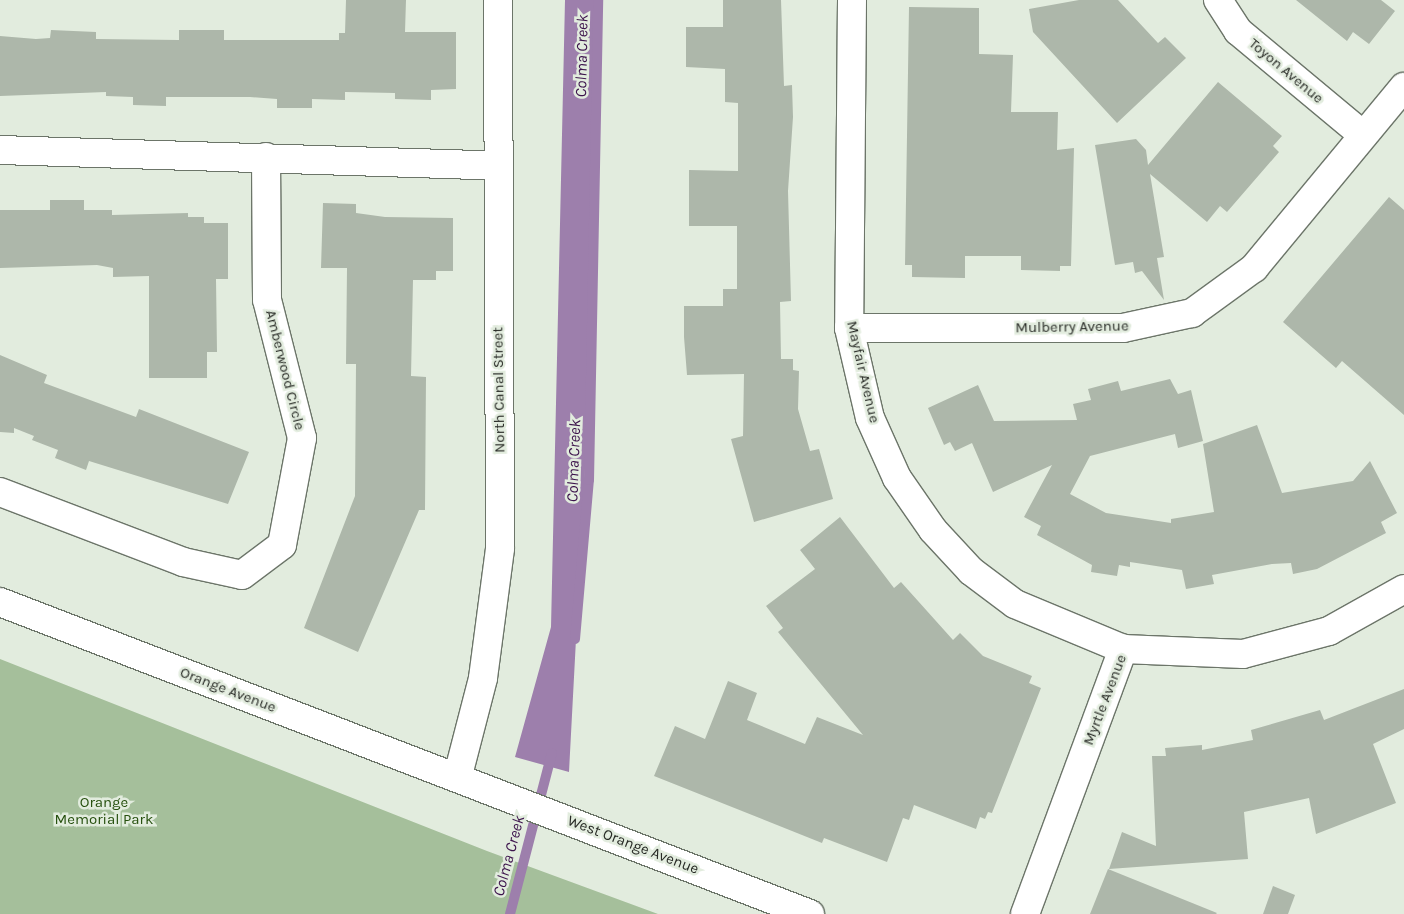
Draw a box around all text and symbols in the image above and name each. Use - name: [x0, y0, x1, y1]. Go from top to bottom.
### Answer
- water label: Colma Creek: [572, 14, 592, 98]
- street label: Toyon Avenue: [1245, 35, 1327, 107]
- street label: Amberwood Circle: [261, 308, 309, 432]
- street label: Mulberry Avenue: [1015, 317, 1129, 337]
- street label: Mayfair Avenue: [843, 319, 883, 425]
- street label: North Canal Street: [489, 327, 509, 453]
- water label: Colma Creek: [563, 419, 585, 503]
- street label: Myrtle Avenue: [1079, 652, 1131, 748]
- street label: Orange Avenue: [177, 663, 279, 717]
- park label: Orange Memorial Park: [55, 793, 153, 828]
- street label: West Orange Avenue: [565, 812, 701, 878]
- water label: Colma Creek: [489, 813, 529, 899]

